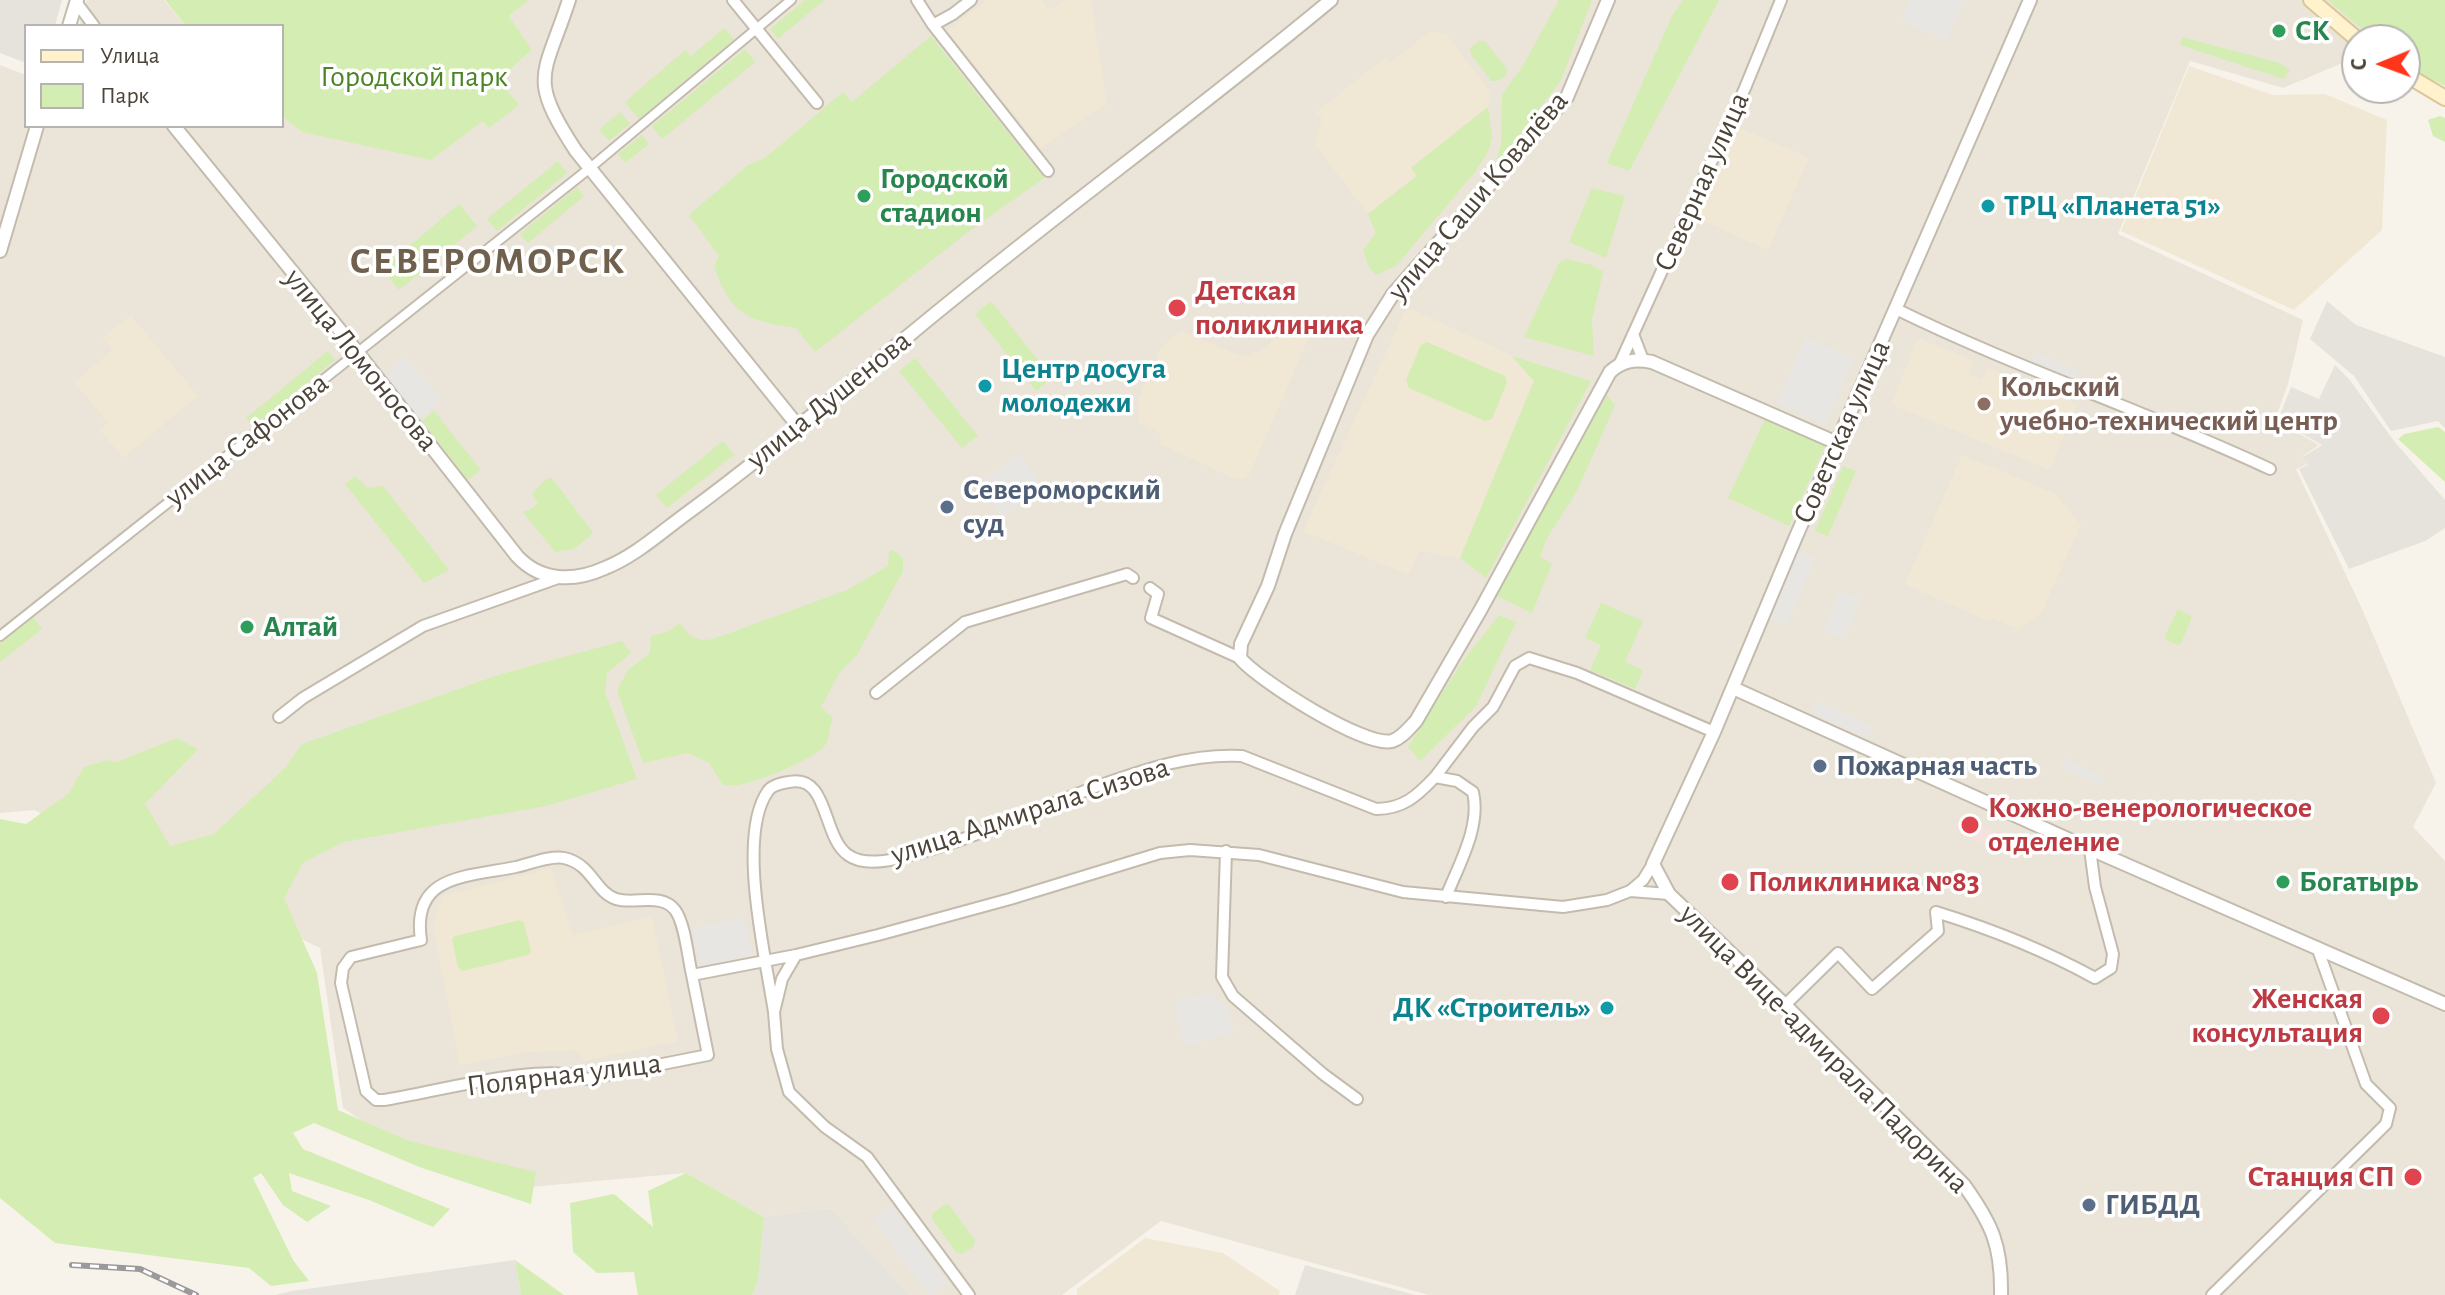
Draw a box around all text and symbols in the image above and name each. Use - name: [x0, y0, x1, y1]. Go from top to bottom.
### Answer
- place label: СК: [2295, 13, 2330, 49]
- marker: СК: [2270, 22, 2288, 40]
- legend: [24, 24, 284, 128]
- north arrow: [2341, 24, 2421, 104]
- text: Улица: [100, 44, 160, 68]
- text: С: [2348, 58, 2370, 71]
- park label: Городской парк: [320, 59, 508, 95]
- text: Парк: [100, 84, 149, 108]
- street label: улица Саши Ковалёва: [1380, 84, 1576, 308]
- street label: Северная улица: [1646, 87, 1758, 277]
- place label: Городской стадион: [880, 161, 1009, 232]
- marker: Городской стадион: [855, 187, 873, 205]
- place label: ТРЦ «Планета 51»: [2004, 188, 2221, 224]
- marker: ТРЦ «Планета 51»: [1979, 197, 1997, 215]
- district label: СЕВЕРОМОРСК: [350, 239, 626, 285]
- street label: улица Ломоносова: [276, 261, 446, 459]
- place label: Детская поликлиника: [1195, 273, 1364, 344]
- marker: Детская поликлиника: [1166, 297, 1188, 319]
- street label: улица Душенова: [740, 323, 918, 477]
- street label: Советская улица: [1785, 334, 1899, 530]
- place label: Центр досуга молодежи: [1001, 351, 1166, 422]
- street label: улица Сафонова: [158, 365, 336, 515]
- place label: Кольский учебно-технический центр: [2000, 369, 2338, 440]
- marker: Центр досуга молодежи: [976, 377, 994, 395]
- marker: Кольский учебно-технический центр: [1975, 395, 1993, 413]
- place label: Североморский суд: [963, 472, 1161, 542]
- marker: Североморский суд: [938, 498, 956, 516]
- place label: Алтай: [263, 609, 338, 645]
- marker: Алтай: [238, 618, 256, 636]
- place label: Пожарная часть: [1836, 748, 2037, 784]
- street label: улица Адмирала Сизова: [886, 749, 1174, 873]
- marker: Пожарная часть: [1811, 757, 1829, 775]
- place label: Кожно-венерологическое отделение: [1988, 790, 2312, 860]
- marker: Кожно-венерологическое отделение: [1959, 814, 1981, 836]
- place label: Поликлиника №83: [1748, 864, 1980, 900]
- place label: Богатырь: [2299, 864, 2418, 900]
- marker: Поликлиника №83: [1719, 871, 1741, 893]
- marker: Богатырь: [2274, 873, 2292, 891]
- street label: улица Вице-адмирала Падорина: [1672, 897, 1976, 1201]
- place label: Женская консультация: [2192, 981, 2363, 1052]
- place label: ДК «Строитель»: [1393, 990, 1591, 1026]
- marker: ДК «Строитель»: [1598, 999, 1616, 1017]
- marker: Женская консультация: [2370, 1005, 2392, 1027]
- street label: Полярная улица: [465, 1045, 663, 1105]
- place label: Станция СП: [2248, 1159, 2395, 1195]
- marker: Станция СП: [2402, 1166, 2424, 1188]
- place label: ГИБДД: [2105, 1187, 2200, 1223]
- marker: ГИБДД: [2080, 1196, 2098, 1214]

